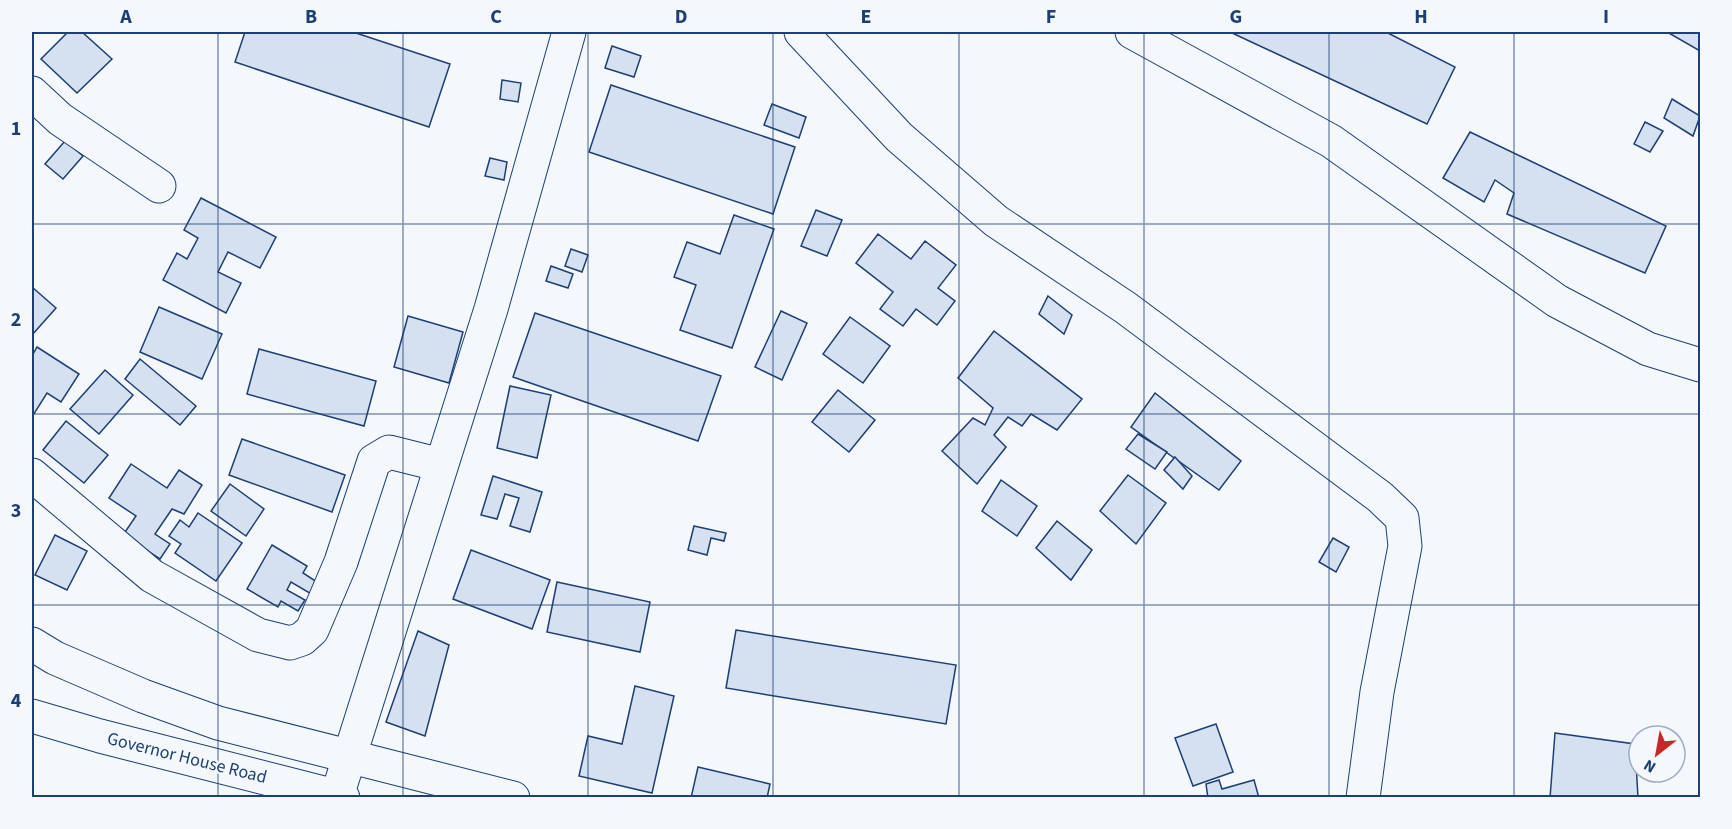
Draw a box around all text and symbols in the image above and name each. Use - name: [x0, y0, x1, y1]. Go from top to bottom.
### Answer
- text: A: [119, 3, 132, 31]
- text: B: [305, 3, 317, 31]
- text: C: [490, 3, 502, 31]
- text: D: [675, 3, 687, 31]
- text: E: [861, 3, 871, 31]
- text: F: [1046, 3, 1056, 31]
- text: G: [1230, 3, 1242, 31]
- text: H: [1414, 3, 1428, 31]
- text: I: [1603, 3, 1609, 31]
- text: 1: [11, 115, 21, 143]
- text: 2: [11, 306, 21, 334]
- text: 3: [11, 497, 21, 525]
- text: 4: [11, 687, 22, 715]
- north arrow: [1627, 724, 1687, 784]
- street label: Governor House Road: [105, 726, 269, 790]
- text: N: [1640, 754, 1660, 778]

